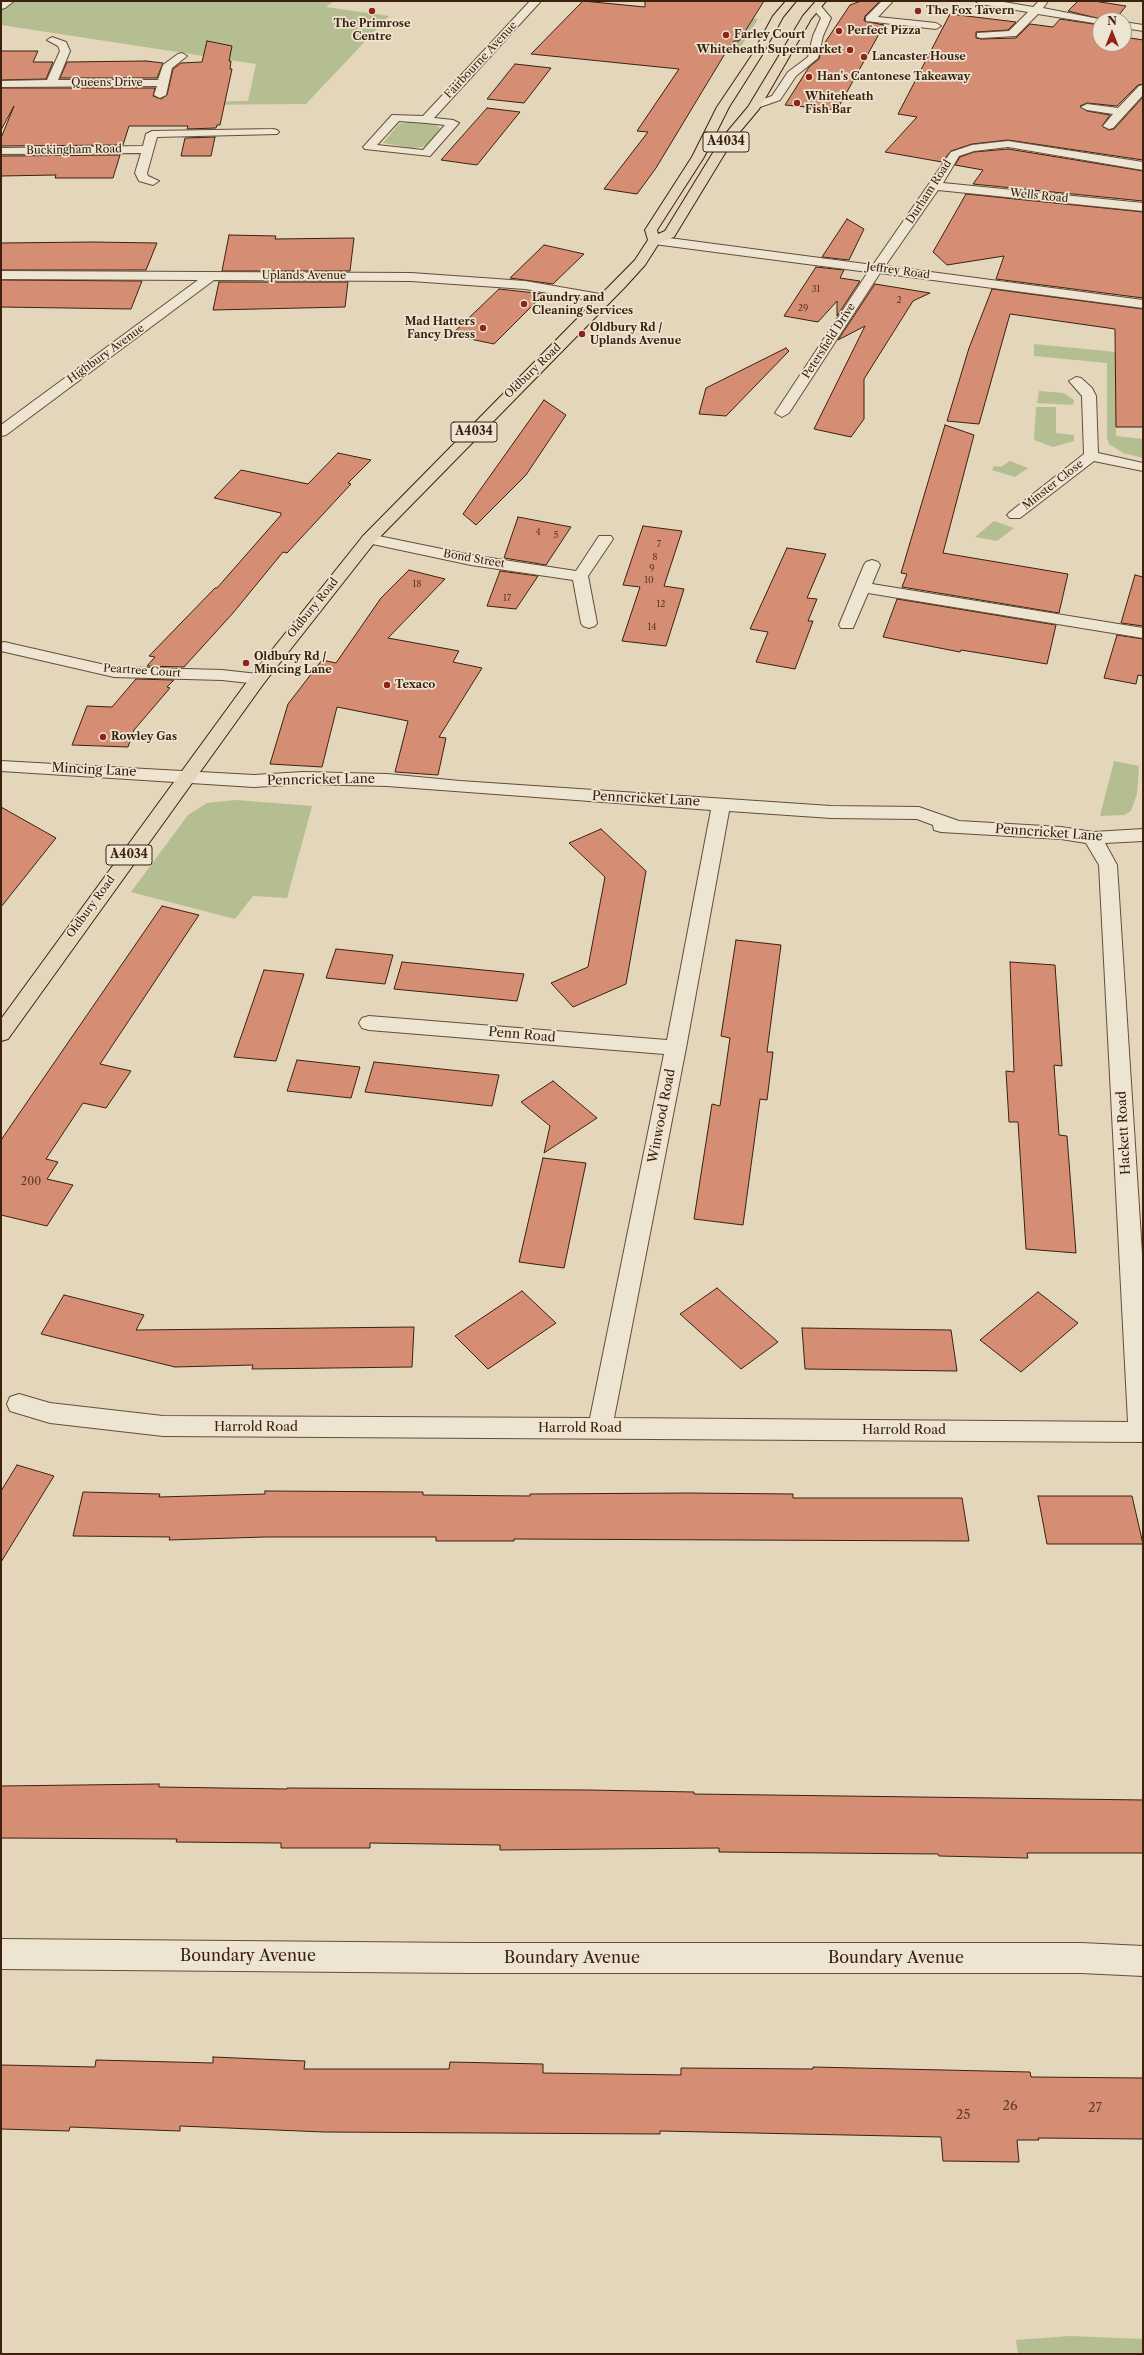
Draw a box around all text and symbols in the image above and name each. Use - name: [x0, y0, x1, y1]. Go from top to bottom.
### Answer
- place label: The Fox Tavern: [926, 4, 1015, 18]
- marker: The Primrose Centre: [367, 6, 377, 16]
- marker: The Fox Tavern: [913, 6, 923, 16]
- north arrow: [1092, 12, 1132, 52]
- text: N: [1107, 14, 1117, 28]
- place label: The Primrose Centre: [333, 17, 411, 43]
- street label: Fairbourne Avenue: [442, 19, 520, 101]
- place label: Perfect Pizza: [847, 24, 921, 38]
- marker: Perfect Pizza: [834, 26, 844, 36]
- place label: Farley Court: [734, 28, 805, 42]
- marker: Farley Court: [721, 30, 731, 40]
- place label: Whiteheath Supermarket: [696, 43, 842, 57]
- marker: Whiteheath Supermarket: [845, 45, 855, 55]
- place label: Lancaster House: [872, 50, 966, 64]
- marker: Lancaster House: [859, 52, 869, 62]
- place label: Han's Cantonese Takeaway: [817, 70, 970, 84]
- marker: Han's Cantonese Takeaway: [804, 72, 814, 82]
- street label: Queens Drive: [71, 76, 143, 90]
- place label: Whiteheath Fish Bar: [805, 90, 874, 116]
- marker: Whiteheath Fish Bar: [792, 98, 802, 108]
- road number: A4034: [703, 132, 749, 152]
- street label: Buckingham Road: [26, 143, 122, 157]
- street label: Durham Road: [903, 158, 955, 226]
- street label: Wells Road: [1009, 186, 1069, 206]
- street label: Jeffrey Road: [865, 260, 931, 282]
- street label: Uplands Avenue: [262, 269, 346, 283]
- house number: 31: [812, 284, 820, 294]
- place label: Laundry and Cleaning Services: [532, 291, 633, 317]
- house number: 2: [896, 295, 902, 305]
- marker: Laundry and Cleaning Services: [519, 299, 529, 309]
- street label: Petersfield Drive: [800, 301, 858, 381]
- house number: 29: [798, 303, 808, 313]
- place label: Mad Hatters Fancy Dress: [405, 315, 475, 341]
- place label: Oldbury Rd / Uplands Avenue: [590, 321, 681, 347]
- street label: Highbury Avenue: [65, 322, 147, 386]
- marker: Mad Hatters Fancy Dress: [478, 323, 488, 333]
- marker: Oldbury Rd / Uplands Avenue: [577, 329, 587, 339]
- street label: Oldbury Road: [502, 341, 564, 401]
- road number: A4034: [451, 422, 497, 442]
- street label: Minster Close: [1020, 457, 1086, 513]
- house number: 4: [535, 527, 541, 537]
- house number: 5: [554, 530, 558, 540]
- house number: 7: [657, 539, 661, 549]
- street label: Bond Street: [442, 547, 506, 571]
- house number: 8: [652, 552, 658, 562]
- house number: 9: [649, 563, 655, 573]
- street label: Oldbury Road: [285, 575, 341, 641]
- house number: 10: [644, 575, 654, 585]
- house number: 18: [412, 579, 422, 589]
- house number: 17: [503, 593, 511, 603]
- house number: 12: [657, 599, 665, 609]
- house number: 14: [648, 622, 656, 632]
- place label: Oldbury Rd / Mincing Lane: [254, 650, 332, 676]
- marker: Oldbury Rd / Mincing Lane: [241, 658, 251, 668]
- street label: Peartree Court: [103, 662, 181, 680]
- place label: Texaco: [395, 678, 435, 692]
- marker: Texaco: [382, 680, 392, 690]
- place label: Rowley Gas: [111, 730, 177, 744]
- marker: Rowley Gas: [98, 732, 108, 742]
- street label: Mincing Lane: [51, 760, 137, 780]
- street label: Penncricket Lane: [267, 771, 375, 789]
- street label: Penncricket Lane: [592, 788, 700, 810]
- street label: Penncricket Lane: [995, 821, 1103, 845]
- road number: A4034: [106, 845, 152, 865]
- street label: Oldbury Road: [64, 873, 118, 941]
- street label: Penn Road: [488, 1024, 556, 1046]
- street label: Winwood Road: [645, 1067, 679, 1165]
- street label: Hackett Road: [1114, 1091, 1134, 1175]
- house number: 200: [21, 1175, 41, 1189]
- street label: Harrold Road: [214, 1419, 298, 1435]
- street label: Harrold Road: [538, 1420, 622, 1436]
- street label: Harrold Road: [862, 1422, 946, 1438]
- street label: Boundary Avenue: [180, 1946, 316, 1966]
- street label: Boundary Avenue: [504, 1948, 640, 1968]
- street label: Boundary Avenue: [828, 1948, 964, 1968]
- house number: 26: [1002, 2098, 1018, 2114]
- house number: 27: [1088, 2100, 1102, 2116]
- house number: 25: [956, 2107, 970, 2123]

